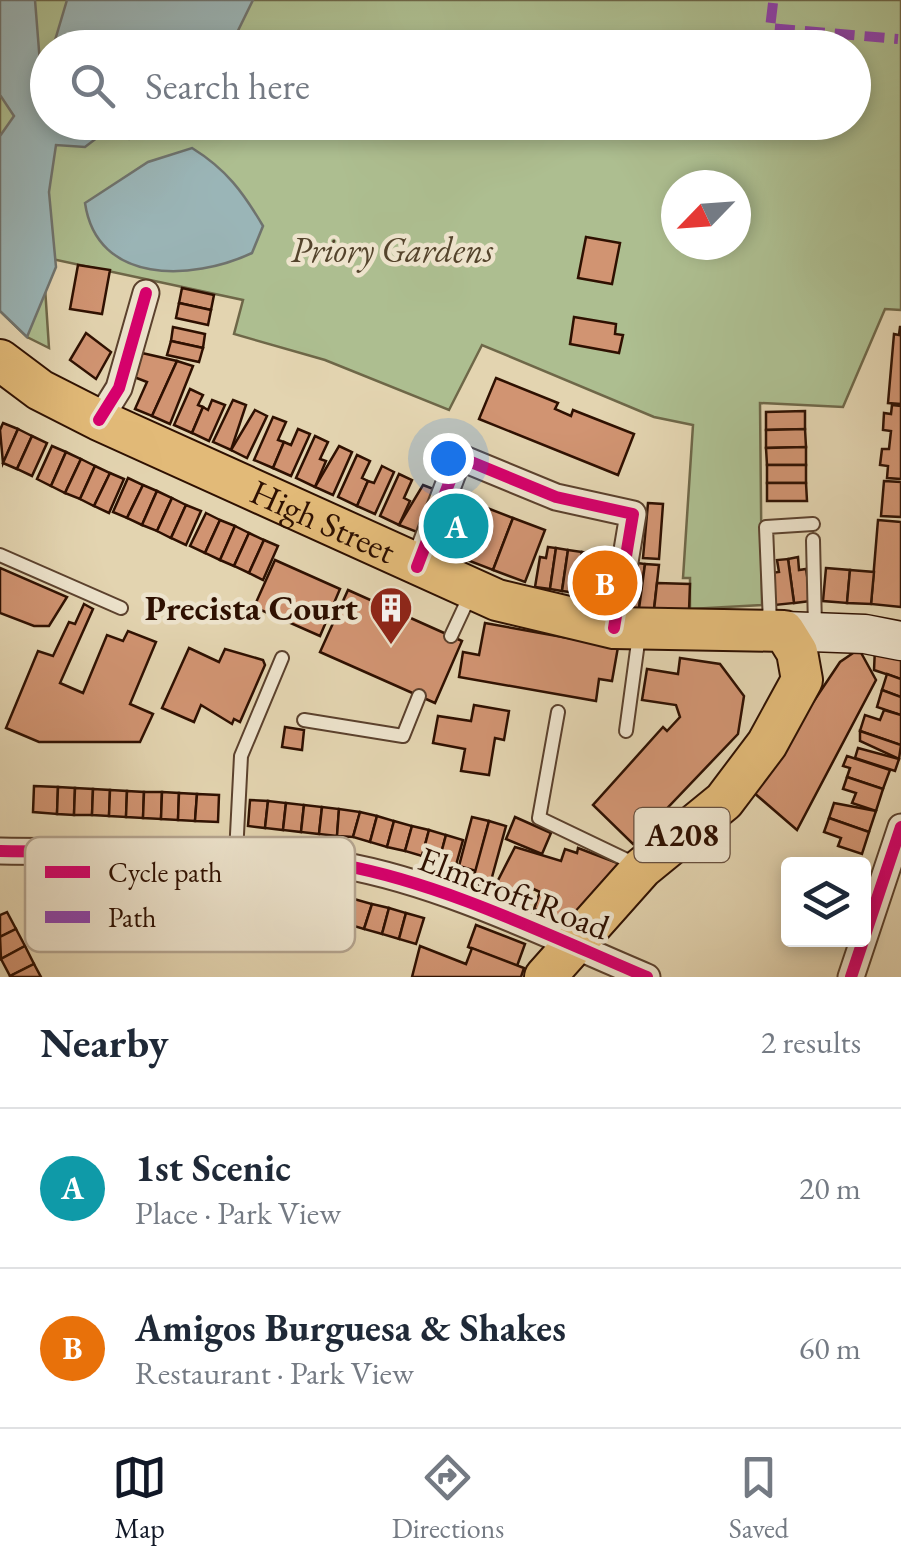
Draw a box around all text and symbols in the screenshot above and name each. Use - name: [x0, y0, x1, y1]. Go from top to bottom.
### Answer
- search box: [30, 30, 871, 140]
- icon: search: [65, 58, 120, 113]
- text: Search here: [145, 61, 310, 110]
- north arrow: [661, 170, 751, 260]
- park label: Priory Gardens: [291, 227, 493, 273]
- your location: [423, 433, 474, 484]
- street label: High Street: [244, 469, 403, 573]
- pin: A: [424, 488, 488, 564]
- pin: B: [572, 546, 638, 620]
- place label: Precista Court: [145, 585, 358, 630]
- building icon: Precista Court: [368, 585, 414, 646]
- road number: A208: [634, 808, 730, 862]
- street label: Elmcroft Road: [413, 836, 616, 950]
- legend: [25, 837, 355, 952]
- text: Cycle path: [108, 854, 222, 890]
- map controls: [781, 857, 871, 947]
- button: layers: [781, 857, 871, 947]
- text: Path: [108, 899, 156, 935]
- text: Nearby: [40, 1015, 169, 1070]
- text: 2 results: [761, 1021, 861, 1063]
- text: 1st Scenic: [135, 1143, 291, 1192]
- text: A: [61, 1167, 84, 1209]
- text: 20 m: [799, 1167, 861, 1209]
- text: Place · Park View: [135, 1192, 341, 1234]
- text: Amigos Burguesa & Shakes: [135, 1303, 566, 1352]
- text: B: [62, 1327, 83, 1369]
- text: 60 m: [799, 1327, 861, 1369]
- text: Restaurant · Park View: [135, 1352, 414, 1394]
- tab: Map: [112, 1450, 167, 1546]
- tab: Directions: [392, 1450, 504, 1546]
- tab: Saved: [729, 1450, 789, 1546]

